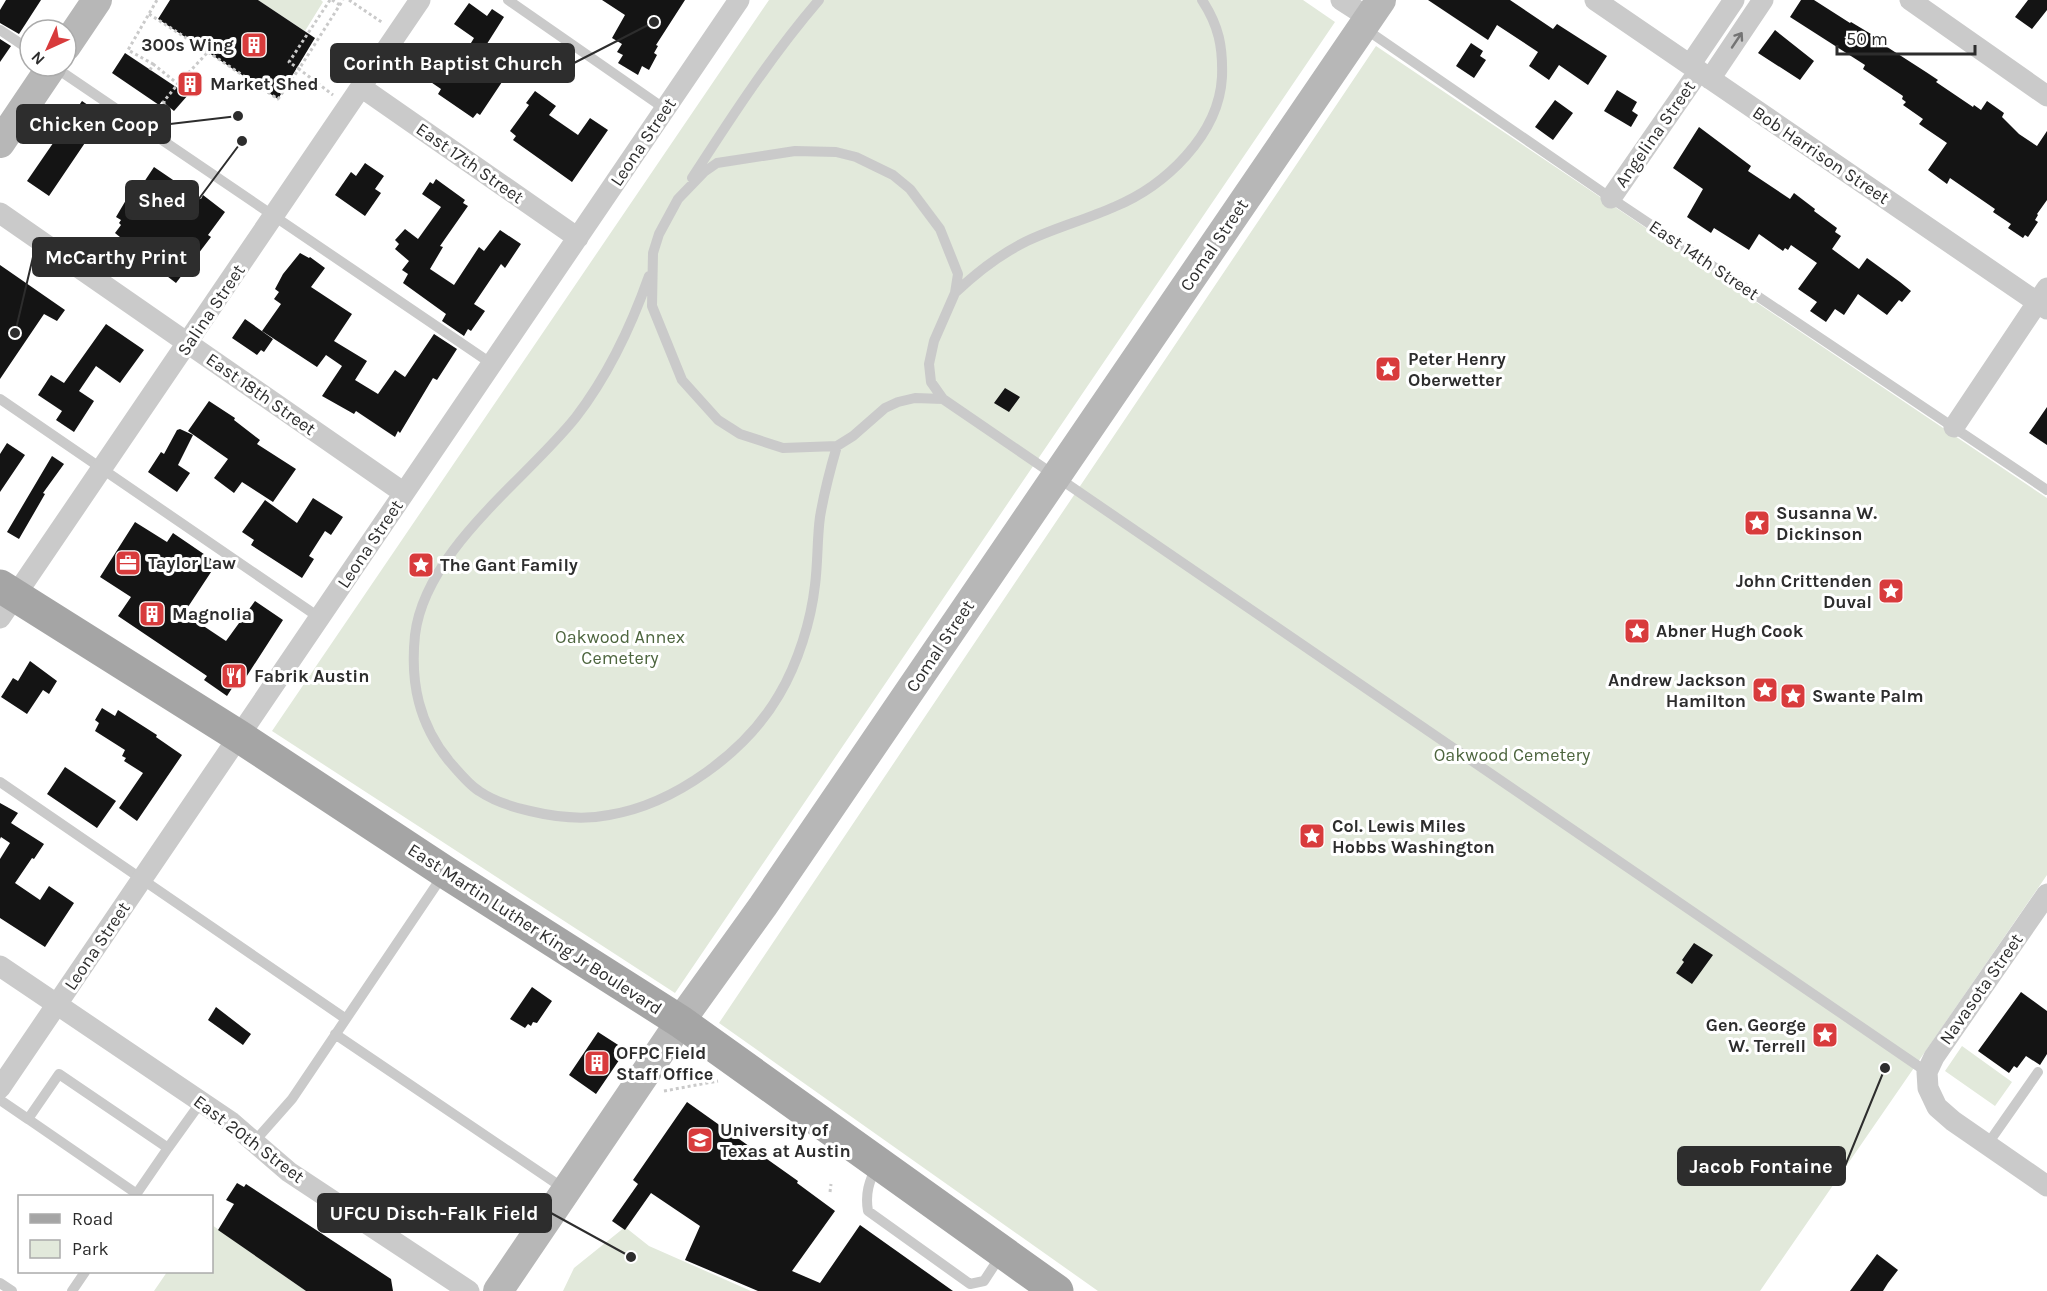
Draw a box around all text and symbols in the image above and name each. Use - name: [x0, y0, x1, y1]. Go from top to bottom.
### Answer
- north arrow: [18, 18, 78, 78]
- scale bar: [1837, 18, 1975, 56]
- text: 50 m: [1846, 28, 1888, 50]
- building icon: 300s Wing: [239, 30, 269, 60]
- one-way arrow: [1731, 32, 1743, 48]
- place label: 300s Wing: [141, 34, 235, 56]
- callout: Corinth Baptist Church: [331, 44, 574, 82]
- text: N: [27, 47, 49, 69]
- text: Corinth Baptist Church: [343, 52, 563, 75]
- building icon: Market Shed: [175, 69, 205, 99]
- place label: Market Shed: [210, 73, 318, 95]
- street label: Angelina Street: [1610, 76, 1700, 192]
- street label: Leona Street: [605, 93, 681, 190]
- street label: Bob Harrison Street: [1748, 101, 1894, 209]
- callout: Chicken Coop: [17, 105, 170, 143]
- text: Chicken Coop: [29, 113, 159, 136]
- street label: East 17th Street: [412, 118, 528, 208]
- callout: Shed: [126, 181, 198, 219]
- text: Shed: [138, 189, 186, 212]
- street label: Comal Street: [1175, 195, 1253, 295]
- street label: East 14th Street: [1645, 215, 1763, 305]
- callout: McCarthy Print: [33, 238, 199, 276]
- text: McCarthy Print: [45, 246, 187, 269]
- street label: Salina Street: [172, 260, 250, 360]
- street label: East 18th Street: [202, 348, 320, 440]
- place label: Peter Henry Oberwetter: [1408, 348, 1506, 391]
- place icon: Peter Henry Oberwetter: [1373, 354, 1403, 384]
- street label: Leona Street: [332, 495, 408, 592]
- place label: Susanna W. Dickinson: [1776, 502, 1877, 545]
- place icon: Susanna W. Dickinson: [1742, 508, 1772, 538]
- office icon: Taylor Law: [113, 548, 143, 578]
- place icon: The Gant Family: [406, 550, 436, 580]
- place label: Taylor Law: [148, 552, 236, 574]
- place label: The Gant Family: [440, 554, 578, 576]
- place label: John Crittenden Duval: [1736, 570, 1872, 613]
- place icon: John Crittenden Duval: [1876, 576, 1906, 606]
- street label: Comal Street: [901, 596, 979, 696]
- building icon: Magnolia: [137, 599, 167, 629]
- place label: Magnolia: [172, 603, 252, 625]
- place icon: Abner Hugh Cook: [1622, 616, 1652, 646]
- place label: Abner Hugh Cook: [1656, 620, 1804, 642]
- park label: Oakwood Annex Cemetery: [555, 626, 685, 669]
- restaurant icon: Fabrik Austin: [219, 661, 249, 691]
- place label: Fabrik Austin: [254, 665, 369, 687]
- place label: Andrew Jackson Hamilton: [1608, 669, 1746, 712]
- place icon: Andrew Jackson Hamilton: [1750, 675, 1780, 705]
- place icon: Swante Palm: [1778, 681, 1808, 711]
- place label: Swante Palm: [1812, 685, 1924, 707]
- park label: Oakwood Cemetery: [1434, 744, 1591, 766]
- place label: Col. Lewis Miles Hobbs Washington: [1332, 815, 1495, 858]
- place icon: Col. Lewis Miles Hobbs Washington: [1297, 821, 1327, 851]
- street label: East Martin Luther King Jr Boulevard: [404, 839, 666, 1019]
- street label: Leona Street: [59, 897, 135, 994]
- street label: Navasota Street: [1934, 929, 2028, 1049]
- place label: Gen. George W. Terrell: [1706, 1014, 1806, 1057]
- place icon: Gen. George W. Terrell: [1810, 1020, 1840, 1050]
- place label: OFPC Field Staff Office: [616, 1042, 713, 1085]
- building icon: OFPC Field Staff Office: [582, 1048, 612, 1078]
- street label: East 20th Street: [189, 1090, 309, 1188]
- place label: University of Texas at Austin: [720, 1119, 851, 1162]
- school or university icon: University of Texas at Austin: [685, 1125, 715, 1155]
- callout: Jacob Fontaine: [1678, 1147, 1845, 1185]
- text: Jacob Fontaine: [1689, 1155, 1833, 1178]
- callout: UFCU Disch-Falk Field: [318, 1194, 551, 1232]
- legend: [18, 1195, 213, 1273]
- text: UFCU Disch-Falk Field: [329, 1202, 539, 1225]
- text: Road: [72, 1208, 113, 1230]
- text: Park: [72, 1238, 109, 1260]

